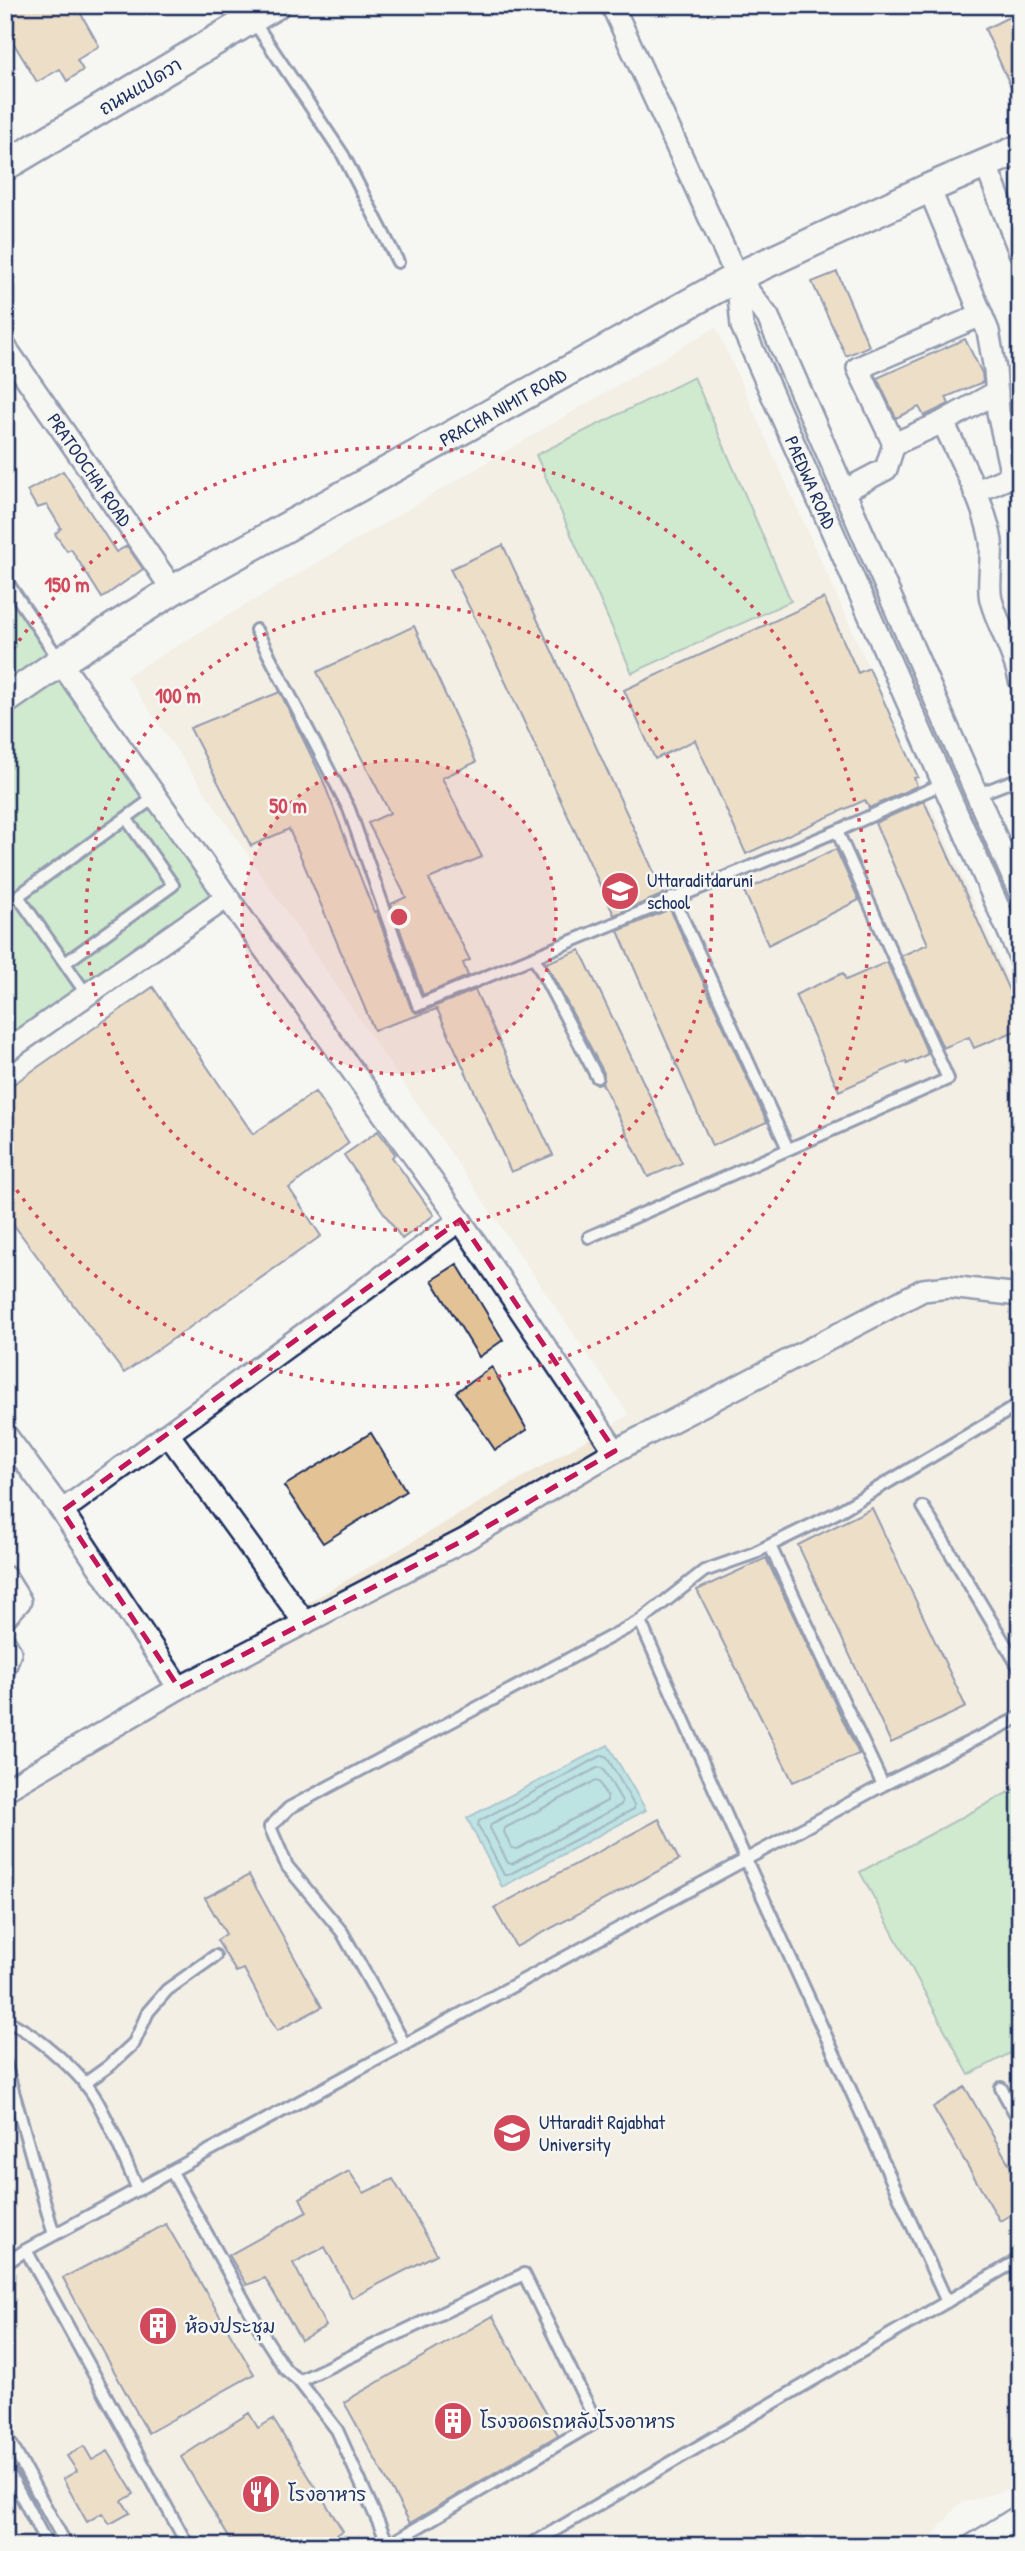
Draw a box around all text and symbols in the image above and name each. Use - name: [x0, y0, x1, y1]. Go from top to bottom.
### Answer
- street label: ถนนแปดวา: [94, 51, 186, 121]
- street label: PRACHA NIMIT ROAD: [435, 361, 571, 453]
- street label: PRATOOCHAI ROAD: [41, 408, 138, 531]
- street label: PAEDWA ROAD: [779, 432, 843, 533]
- text: 150 m: [44, 570, 90, 599]
- text: 100 m: [155, 681, 201, 710]
- text: 50 m: [269, 791, 307, 820]
- place label: Uttaraditdaruni school: [647, 867, 754, 915]
- school or university icon: Uttaraditdaruni school: [599, 870, 641, 912]
- centre of rings: [387, 905, 411, 929]
- place label: Uttaradit Rajabhat University: [539, 2109, 666, 2157]
- school or university icon: Uttaradit Rajabhat University: [491, 2112, 533, 2154]
- building icon: ห้องประชุม: [137, 2305, 179, 2347]
- place label: ห้องประชุม: [185, 2313, 275, 2341]
- building icon: โรงจอดรถหลังโรงอาหาร: [432, 2400, 474, 2442]
- place label: โรงจอดรถหลังโรงอาหาร: [480, 2408, 676, 2434]
- restaurant icon: โรงอาหาร: [240, 2473, 282, 2515]
- place label: โรงอาหาร: [288, 2481, 367, 2507]

